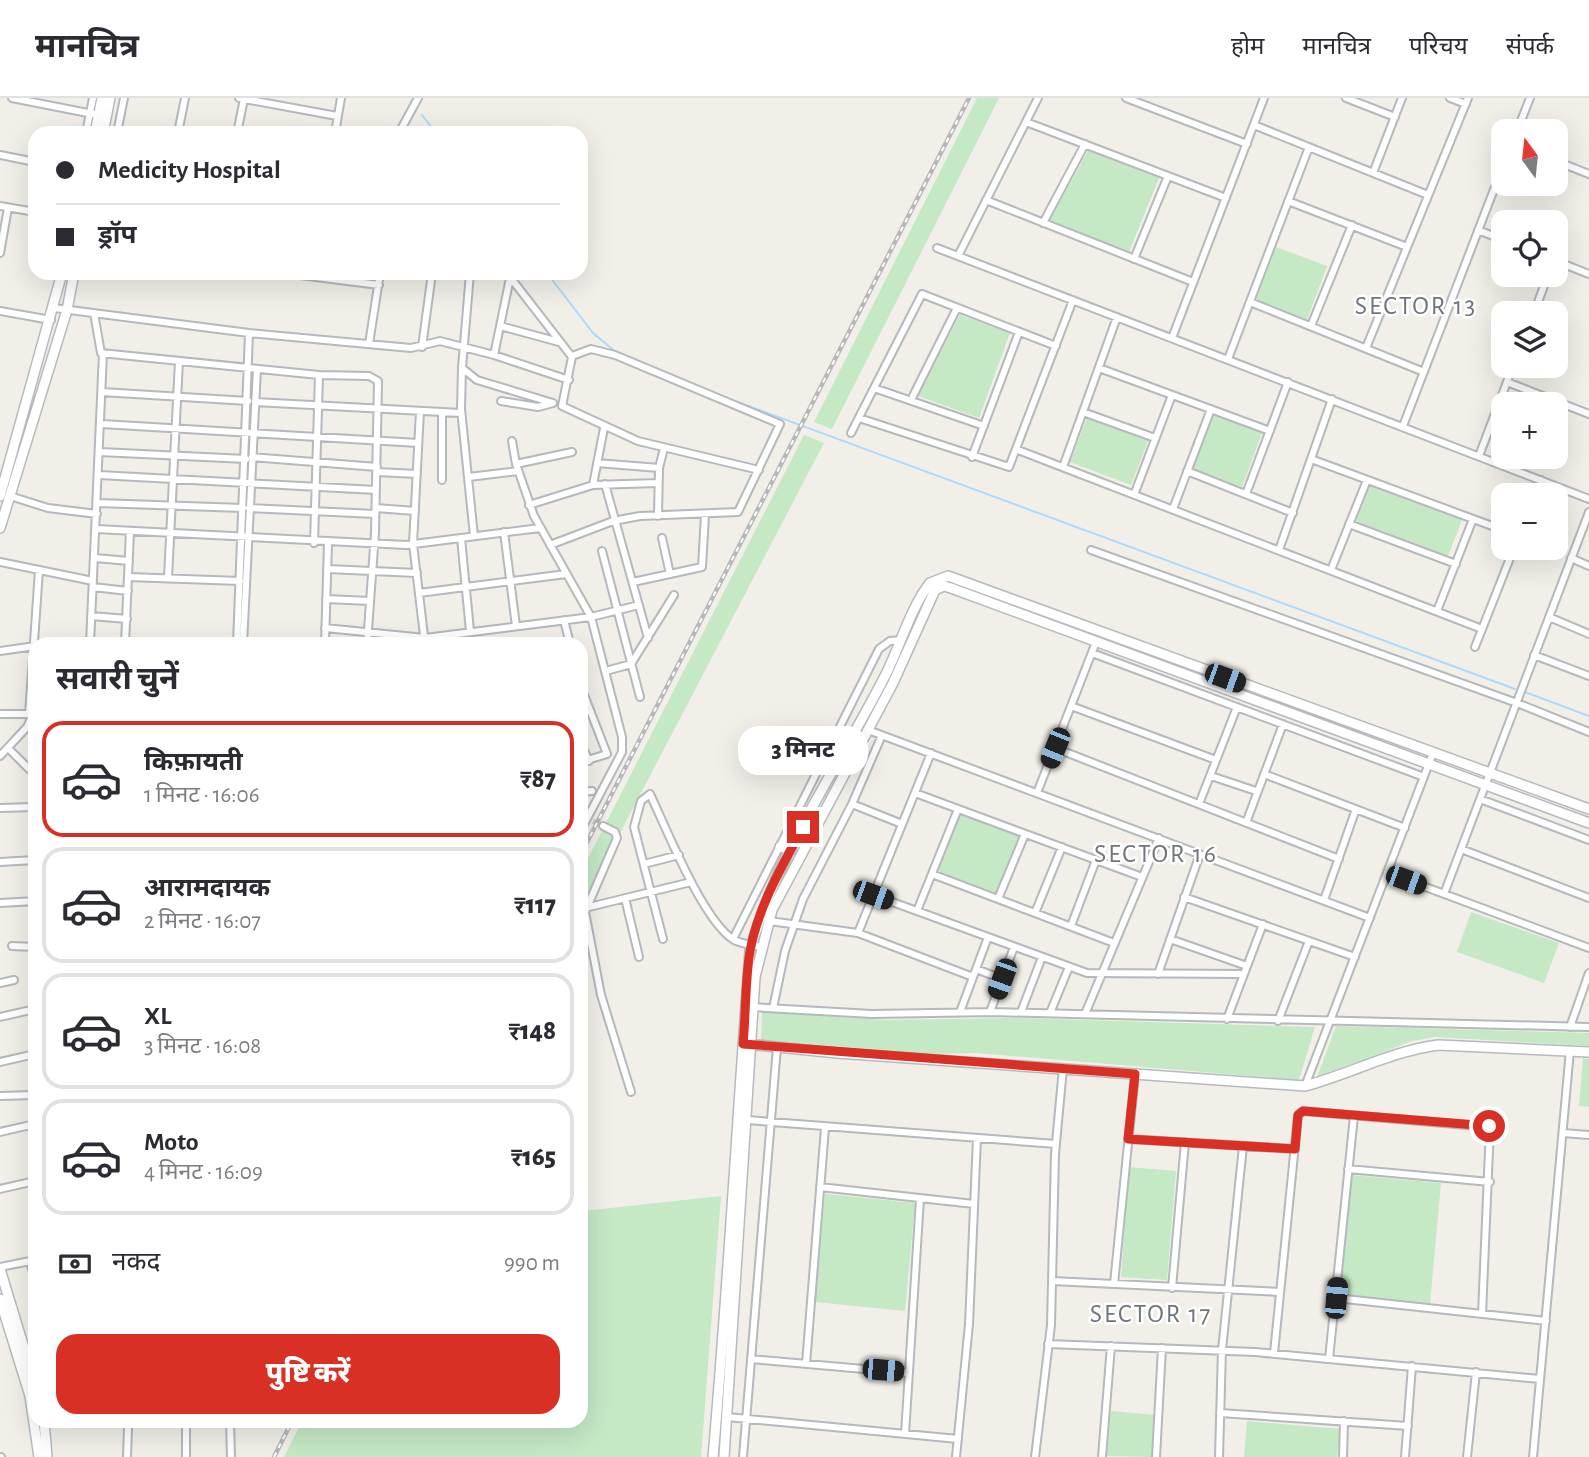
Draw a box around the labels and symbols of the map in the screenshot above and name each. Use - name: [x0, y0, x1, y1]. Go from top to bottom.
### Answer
- north arrow: [1491, 119, 1568, 196]
- district label: SECTOR 13: [1355, 293, 1477, 319]
- car: [1202, 661, 1249, 695]
- car: [1038, 725, 1073, 771]
- callout: 3 मिनट: [738, 726, 868, 774]
- route end: [787, 811, 819, 843]
- district label: SECTOR 16: [1094, 841, 1218, 867]
- car: [1383, 863, 1430, 897]
- car: [850, 878, 897, 912]
- car: [985, 956, 1020, 1002]
- route start: [1473, 1110, 1505, 1142]
- car: [1324, 1276, 1349, 1320]
- district label: SECTOR 17: [1090, 1301, 1212, 1327]
- car: [862, 1358, 905, 1382]

